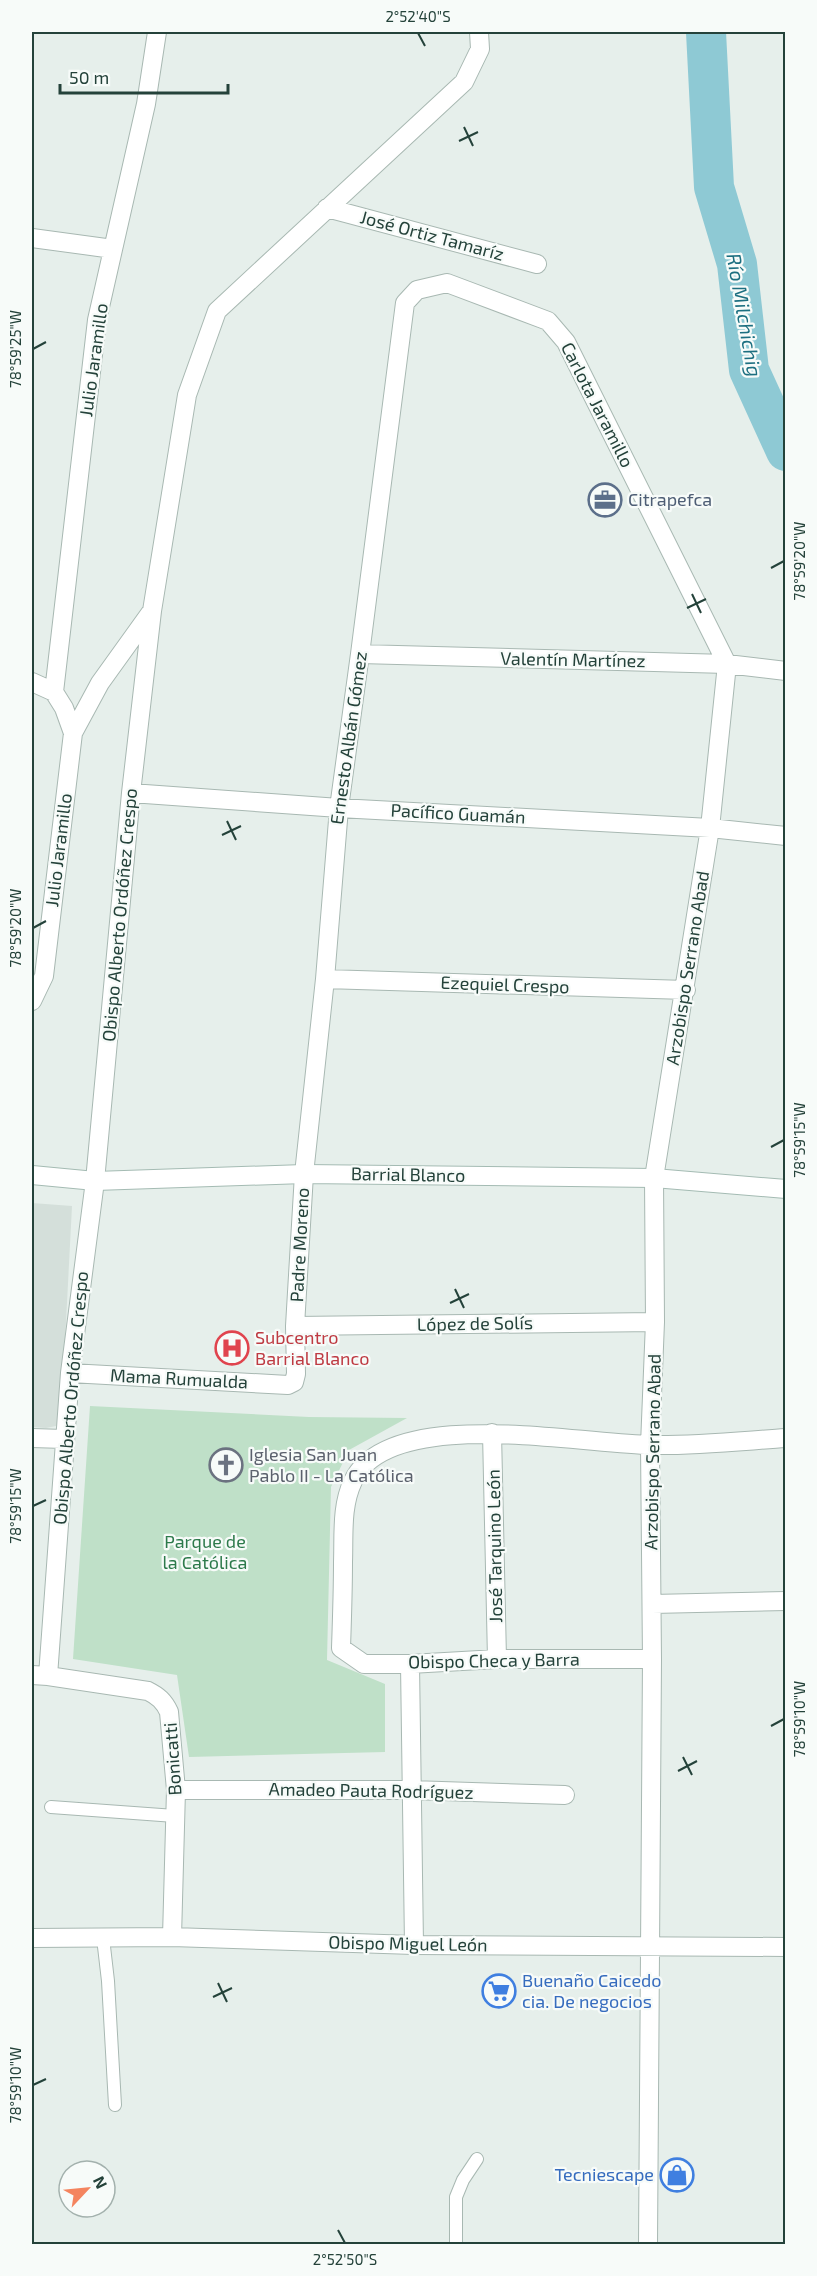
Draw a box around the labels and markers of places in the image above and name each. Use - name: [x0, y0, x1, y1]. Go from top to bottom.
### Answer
- office icon: Citrapefca: [587, 482, 623, 518]
- place label: Citrapefca: [628, 488, 712, 510]
- place label: Subcentro Barrial Blanco: [255, 1326, 369, 1369]
- hospital icon: Subcentro Barrial Blanco: [214, 1330, 250, 1366]
- place label: Iglesia San Juan Pablo II - La Católica: [249, 1443, 414, 1486]
- church icon: Iglesia San Juan Pablo II - La Católica: [208, 1447, 244, 1483]
- place label: Buenaño Caicedo cia. De negocios: [522, 1969, 662, 2012]
- supermarket icon: Buenaño Caicedo cia. De negocios: [481, 1973, 517, 2009]
- shop icon: Tecniescape: [659, 2157, 695, 2193]
- place label: Tecniescape: [555, 2163, 654, 2185]

